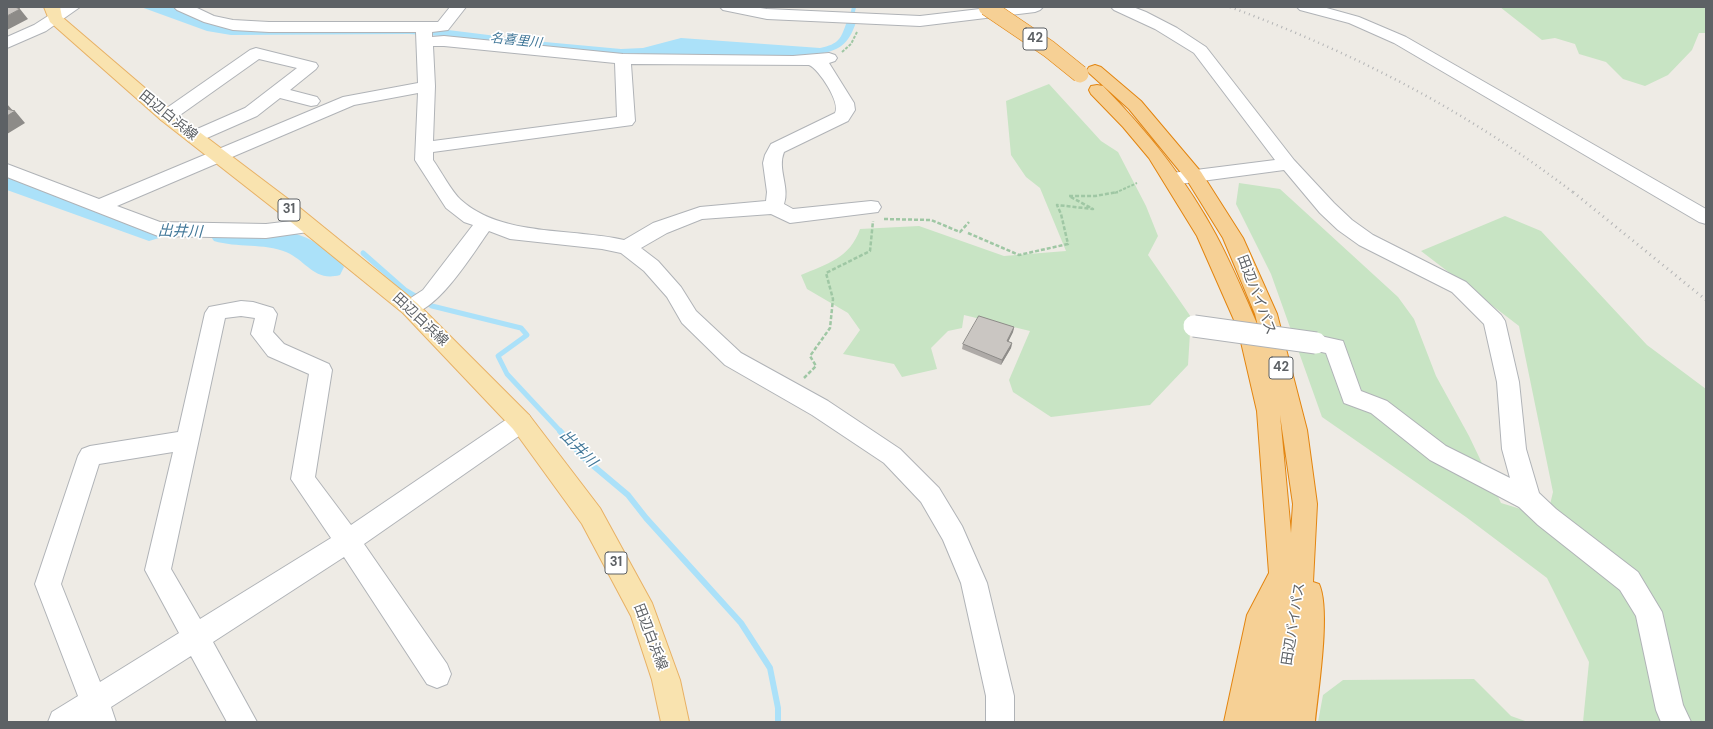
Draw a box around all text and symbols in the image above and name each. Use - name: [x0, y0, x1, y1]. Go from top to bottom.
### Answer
- road number: 42: [1023, 28, 1047, 50]
- water label: 名喜里川: [489, 31, 543, 51]
- street label: 田辺白浜線: [136, 87, 200, 145]
- road number: 31: [278, 199, 300, 221]
- water label: 出井川: [157, 222, 203, 242]
- street label: 田辺バイパス: [1233, 253, 1279, 337]
- street label: 田辺白浜線: [389, 290, 451, 350]
- road number: 42: [1269, 357, 1293, 379]
- water label: 出井川: [556, 427, 600, 471]
- road number: 31: [605, 552, 627, 574]
- street label: 田辺バイパス: [1279, 581, 1309, 667]
- street label: 田辺白浜線: [630, 601, 670, 673]

